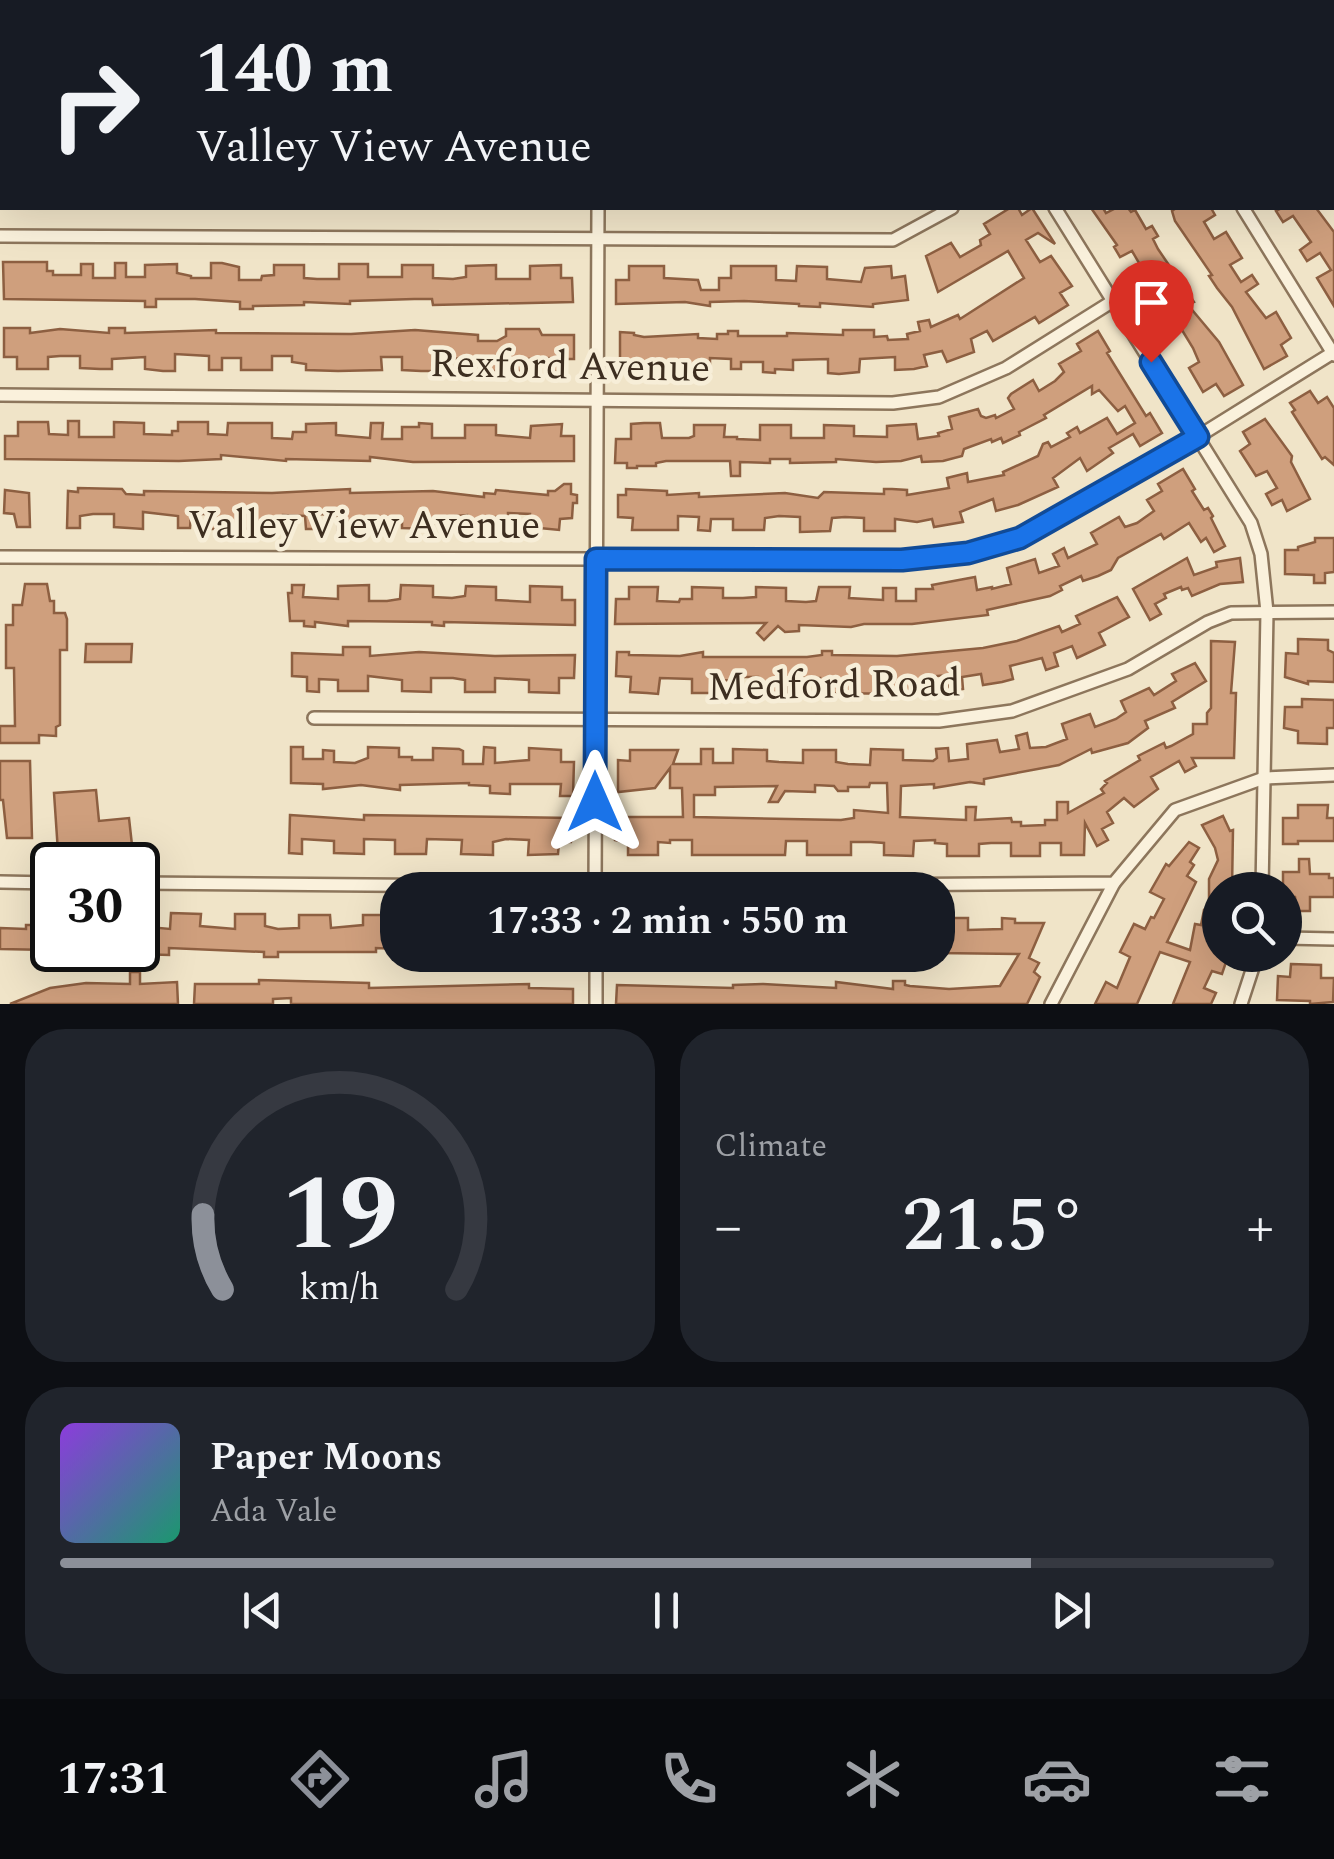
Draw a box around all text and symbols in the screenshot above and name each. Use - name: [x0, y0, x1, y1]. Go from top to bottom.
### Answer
- text: 140 m: [195, 17, 393, 123]
- icon: right: [30, 40, 160, 170]
- text: Valley View Avenue: [195, 113, 592, 182]
- pin: [1109, 260, 1194, 363]
- icon: arrive: [1124, 275, 1179, 330]
- street label: Rexford Avenue: [429, 334, 711, 400]
- street label: Valley View Avenue: [188, 496, 540, 557]
- street label: Medford Road: [707, 653, 961, 719]
- position arrow: [543, 750, 647, 854]
- speed limit sign: 30: [30, 842, 160, 972]
- map controls: [1202, 872, 1302, 972]
- button: search: [1202, 872, 1302, 972]
- text: 17:33 · 2 min · 550 m: [487, 893, 848, 951]
- text: Climate: [715, 1122, 827, 1171]
- text: 19: [281, 1137, 398, 1295]
- text: 21.5°: [902, 1170, 1086, 1284]
- text: −: [715, 1186, 742, 1269]
- text: +: [1246, 1186, 1274, 1269]
- text: km/h: [300, 1261, 380, 1316]
- text: Paper Moons: [210, 1429, 442, 1487]
- text: Ada Vale: [210, 1487, 337, 1536]
- icon: previous: [235, 1583, 290, 1638]
- icon: pause: [639, 1583, 694, 1638]
- icon: next: [1044, 1583, 1099, 1638]
- icon: directions: [285, 1744, 355, 1814]
- icon: music: [469, 1744, 539, 1814]
- icon: phone: [654, 1744, 724, 1814]
- icon: climate: [838, 1744, 908, 1814]
- icon: car: [1022, 1744, 1092, 1814]
- icon: filters: [1207, 1744, 1277, 1814]
- text: 17:31: [57, 1745, 170, 1814]

